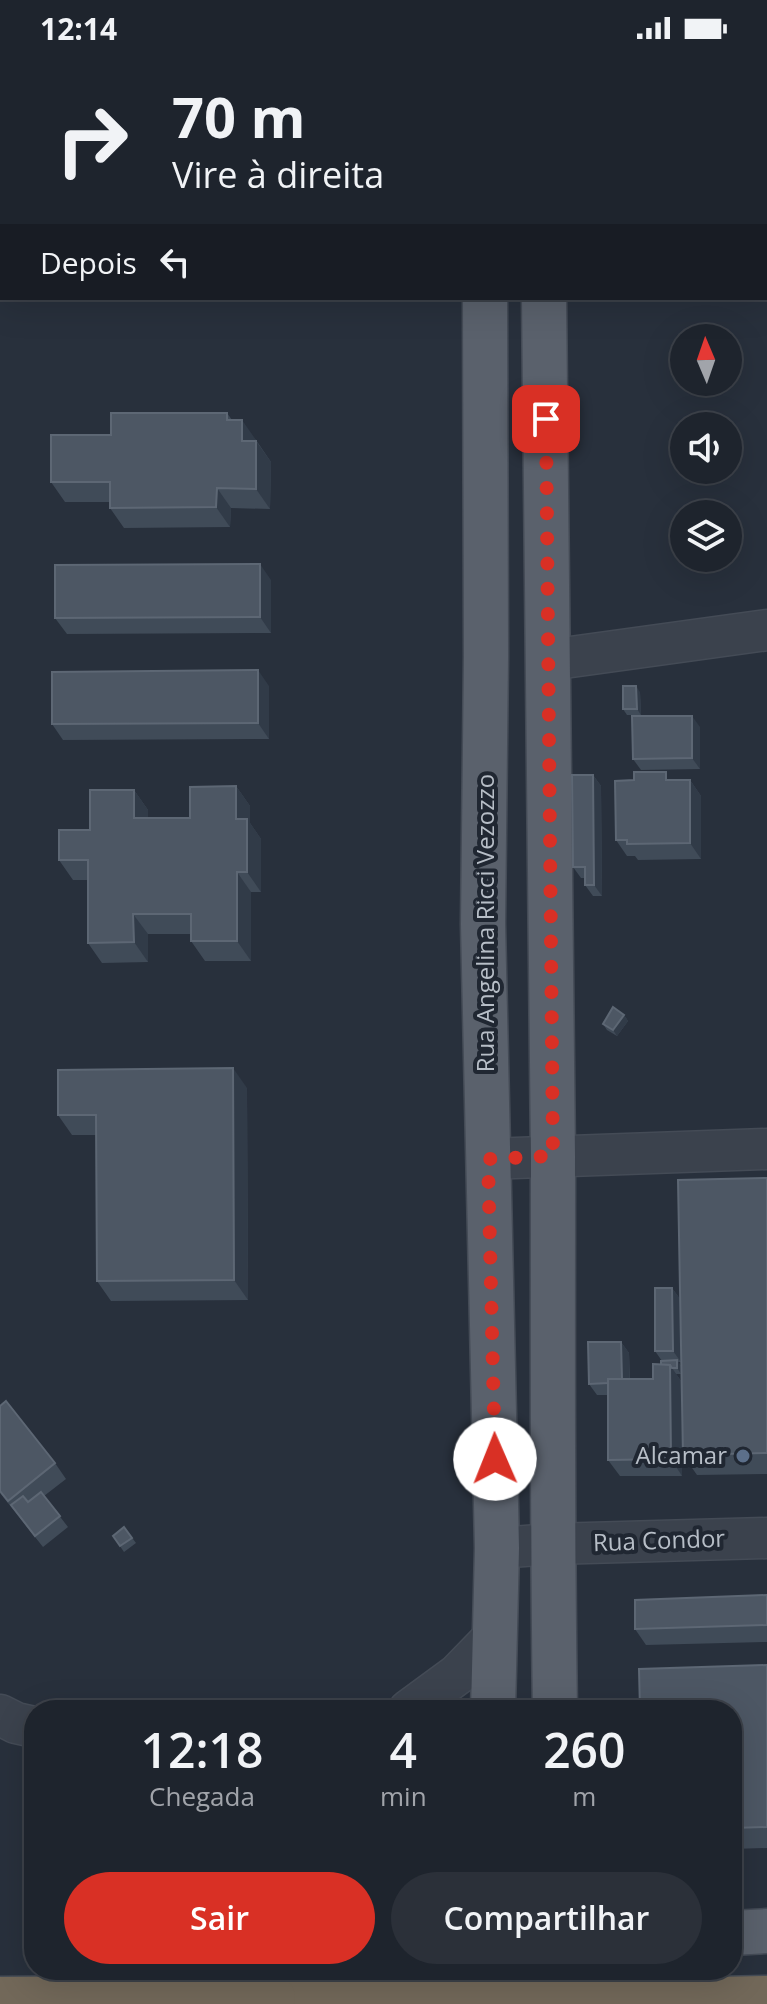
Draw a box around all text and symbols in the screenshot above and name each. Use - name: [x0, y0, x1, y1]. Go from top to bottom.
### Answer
- text: 12:14: [40, 8, 117, 49]
- text: 70 m: [172, 78, 306, 154]
- icon: right: [40, 88, 144, 192]
- text: Vire à direita: [172, 150, 384, 199]
- icon: left: [153, 240, 197, 284]
- text: Depois: [40, 242, 137, 283]
- north arrow: [670, 324, 742, 396]
- map controls: [670, 324, 742, 572]
- pin: [512, 385, 580, 453]
- icon: arrive: [524, 397, 568, 441]
- button: sound: [670, 412, 742, 484]
- button: layers: [670, 500, 742, 572]
- street label: Rua Angelina Ricci Vezozzo: [468, 774, 501, 1072]
- position arrow: [453, 1417, 537, 1501]
- place label: Alcamar: [636, 1438, 727, 1471]
- marker: Alcamar: [734, 1447, 752, 1465]
- street label: Rua Condor: [592, 1521, 726, 1558]
- text: 12:18: [141, 1717, 263, 1782]
- text: 4: [390, 1717, 417, 1782]
- text: 260: [543, 1717, 625, 1782]
- text: Chegada: [149, 1778, 255, 1814]
- text: min: [380, 1778, 427, 1814]
- text: m: [572, 1778, 596, 1814]
- button: Sair: [64, 1872, 375, 1964]
- button: Compartilhar: [391, 1872, 702, 1964]

